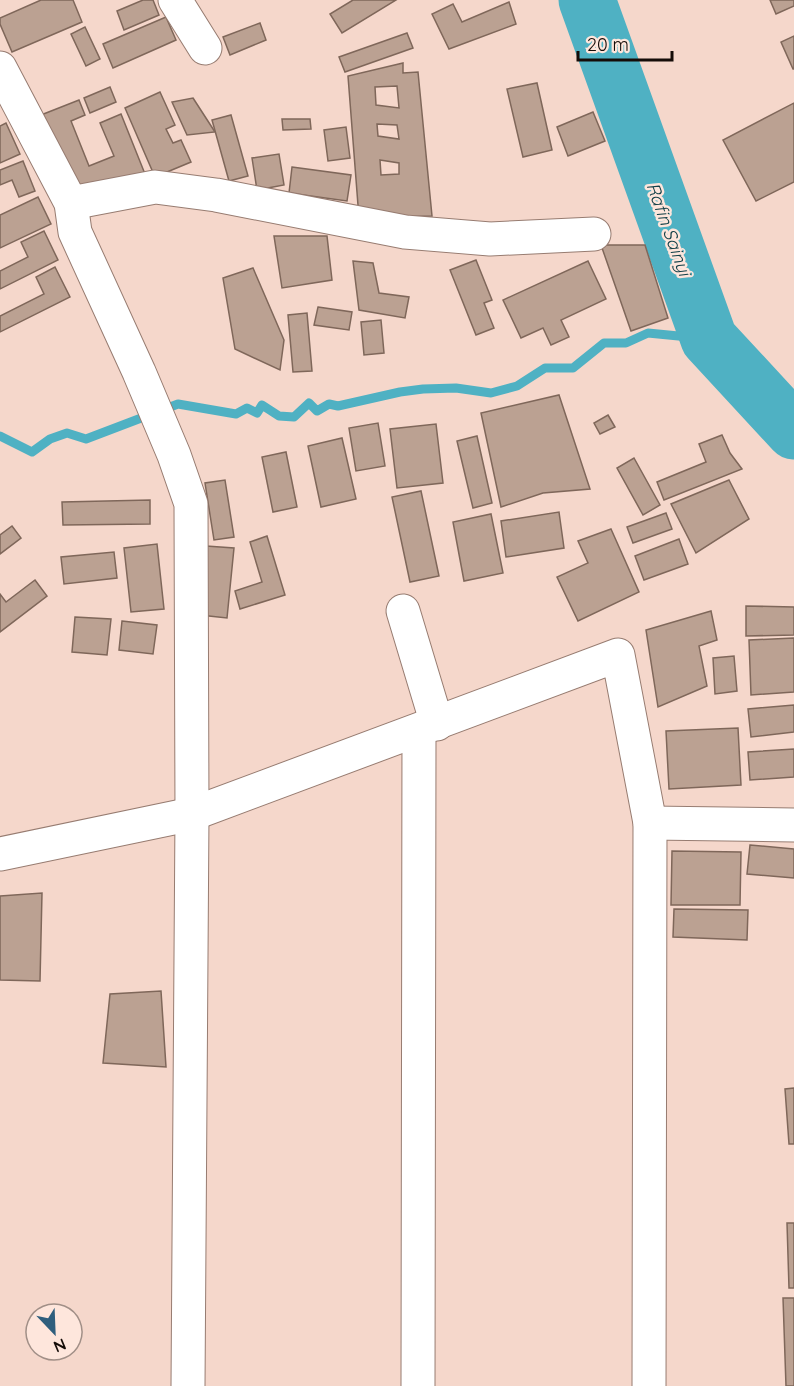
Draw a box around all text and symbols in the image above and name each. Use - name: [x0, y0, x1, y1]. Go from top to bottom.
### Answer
- scale bar: [578, 24, 672, 62]
- text: 20 m: [587, 33, 629, 56]
- water label: Rafin Sainyi: [641, 179, 697, 281]
- north arrow: [24, 1302, 84, 1362]
- text: N: [51, 1334, 69, 1357]

